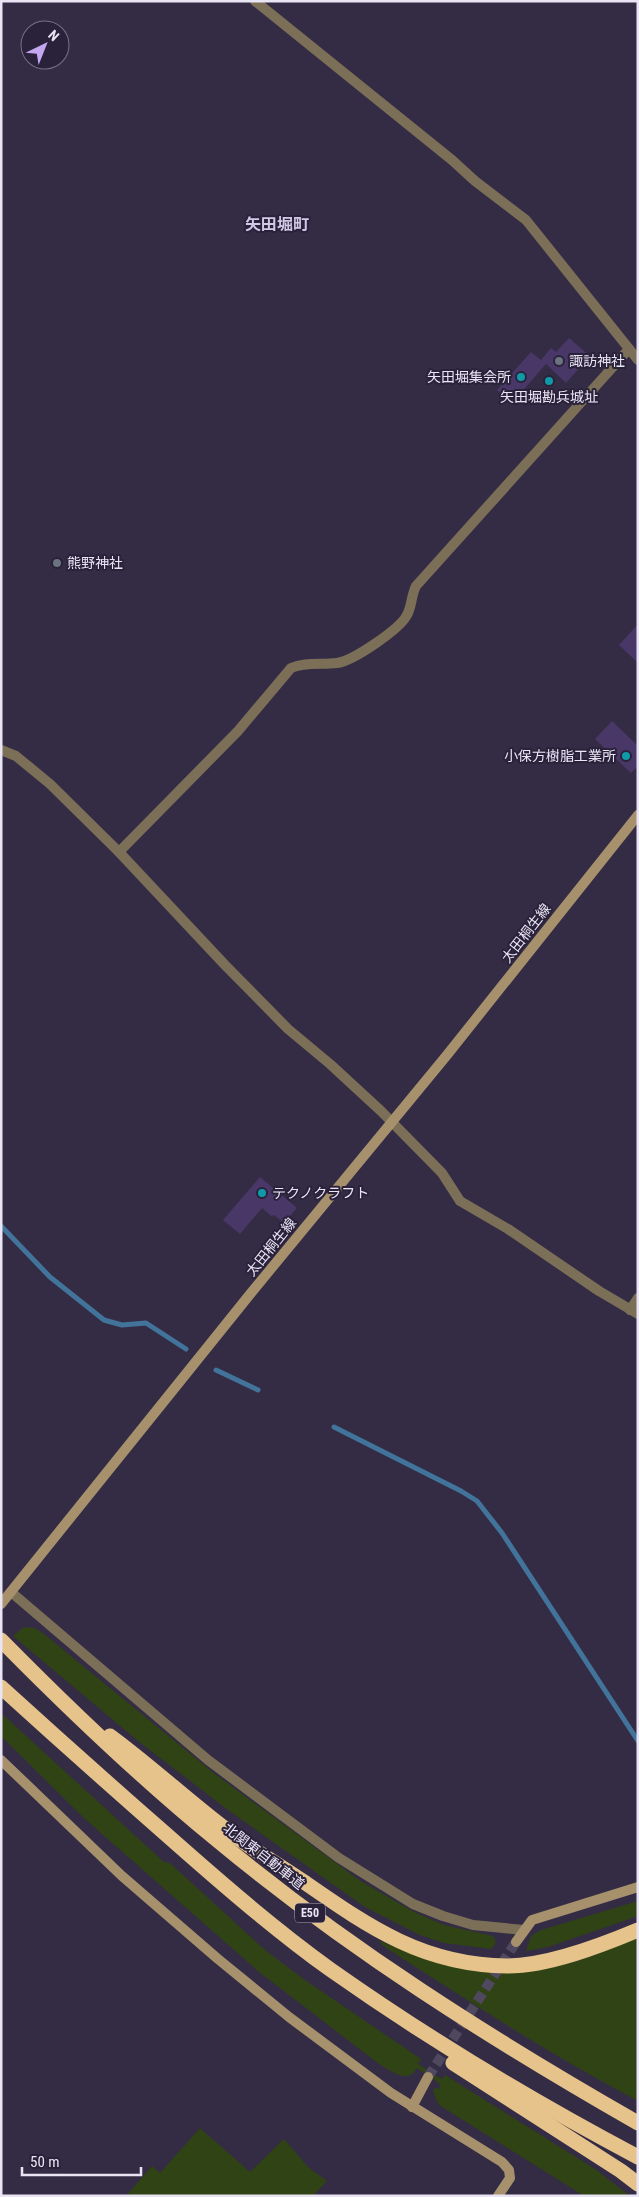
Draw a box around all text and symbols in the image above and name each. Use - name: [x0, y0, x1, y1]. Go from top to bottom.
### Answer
- north arrow: [20, 20, 70, 70]
- text: N: [45, 27, 62, 44]
- district label: 矢田堀町: [245, 215, 309, 234]
- place label: 諏訪神社: [569, 353, 625, 369]
- marker: 諏訪神社: [553, 355, 565, 367]
- place label: 矢田堀集会所: [427, 369, 511, 385]
- marker: 矢田堀集会所: [515, 371, 527, 383]
- marker: 矢田堀勘兵城址: [543, 375, 555, 387]
- place label: 矢田堀勘兵城址: [500, 389, 598, 405]
- place label: 熊野神社: [67, 555, 123, 571]
- marker: 熊野神社: [51, 557, 63, 569]
- place label: 小保方樹脂工業所: [504, 748, 616, 764]
- marker: 小保方樹脂工業所: [620, 750, 632, 762]
- street label: 太田桐生線: [498, 900, 554, 966]
- place label: テクノクラフト: [272, 1185, 369, 1201]
- marker: テクノクラフト: [256, 1187, 268, 1199]
- street label: 太田桐生線: [243, 1215, 299, 1279]
- street label: 北関東自動車道: [220, 1820, 308, 1892]
- road number: E50: [295, 1904, 325, 1922]
- scale bar: [22, 2144, 141, 2176]
- text: 50 m: [30, 2153, 60, 2171]

